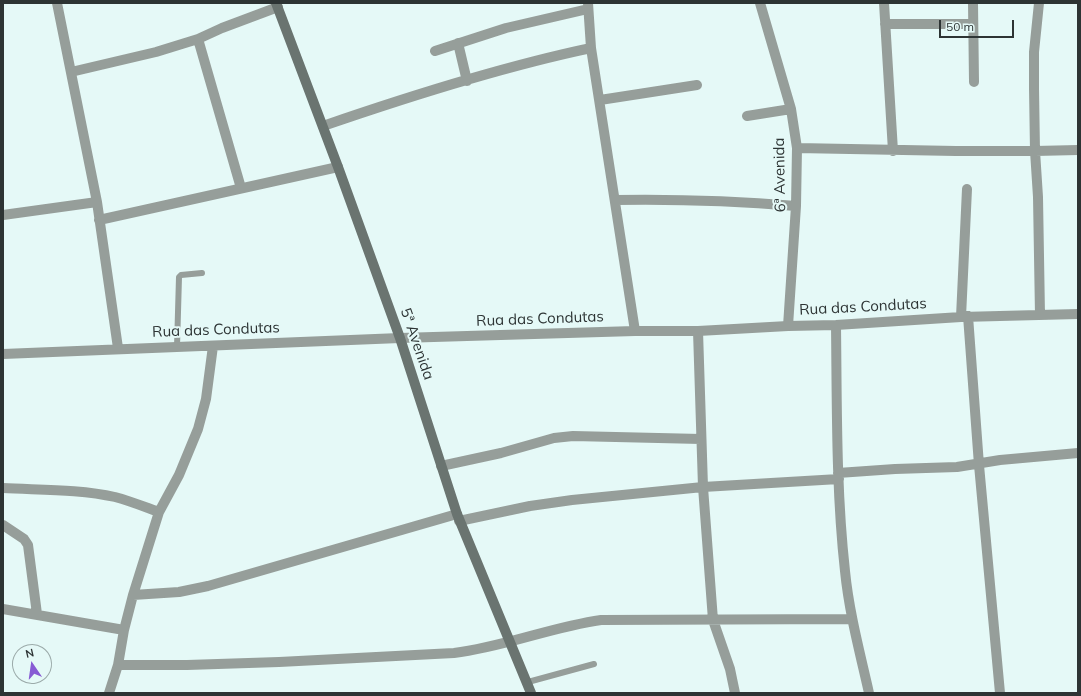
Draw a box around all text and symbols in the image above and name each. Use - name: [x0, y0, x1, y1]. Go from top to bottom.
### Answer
- scale bar: [941, 12, 1016, 38]
- text: 50 m: [946, 19, 974, 34]
- street label: 6ª Avenida: [770, 137, 790, 213]
- street label: Rua das Condutas: [799, 295, 927, 319]
- street label: 5ª Avenida: [396, 306, 438, 382]
- street label: Rua das Condutas: [476, 308, 604, 330]
- street label: Rua das Condutas: [152, 319, 280, 341]
- north arrow: [12, 644, 52, 684]
- text: N: [24, 646, 35, 661]

